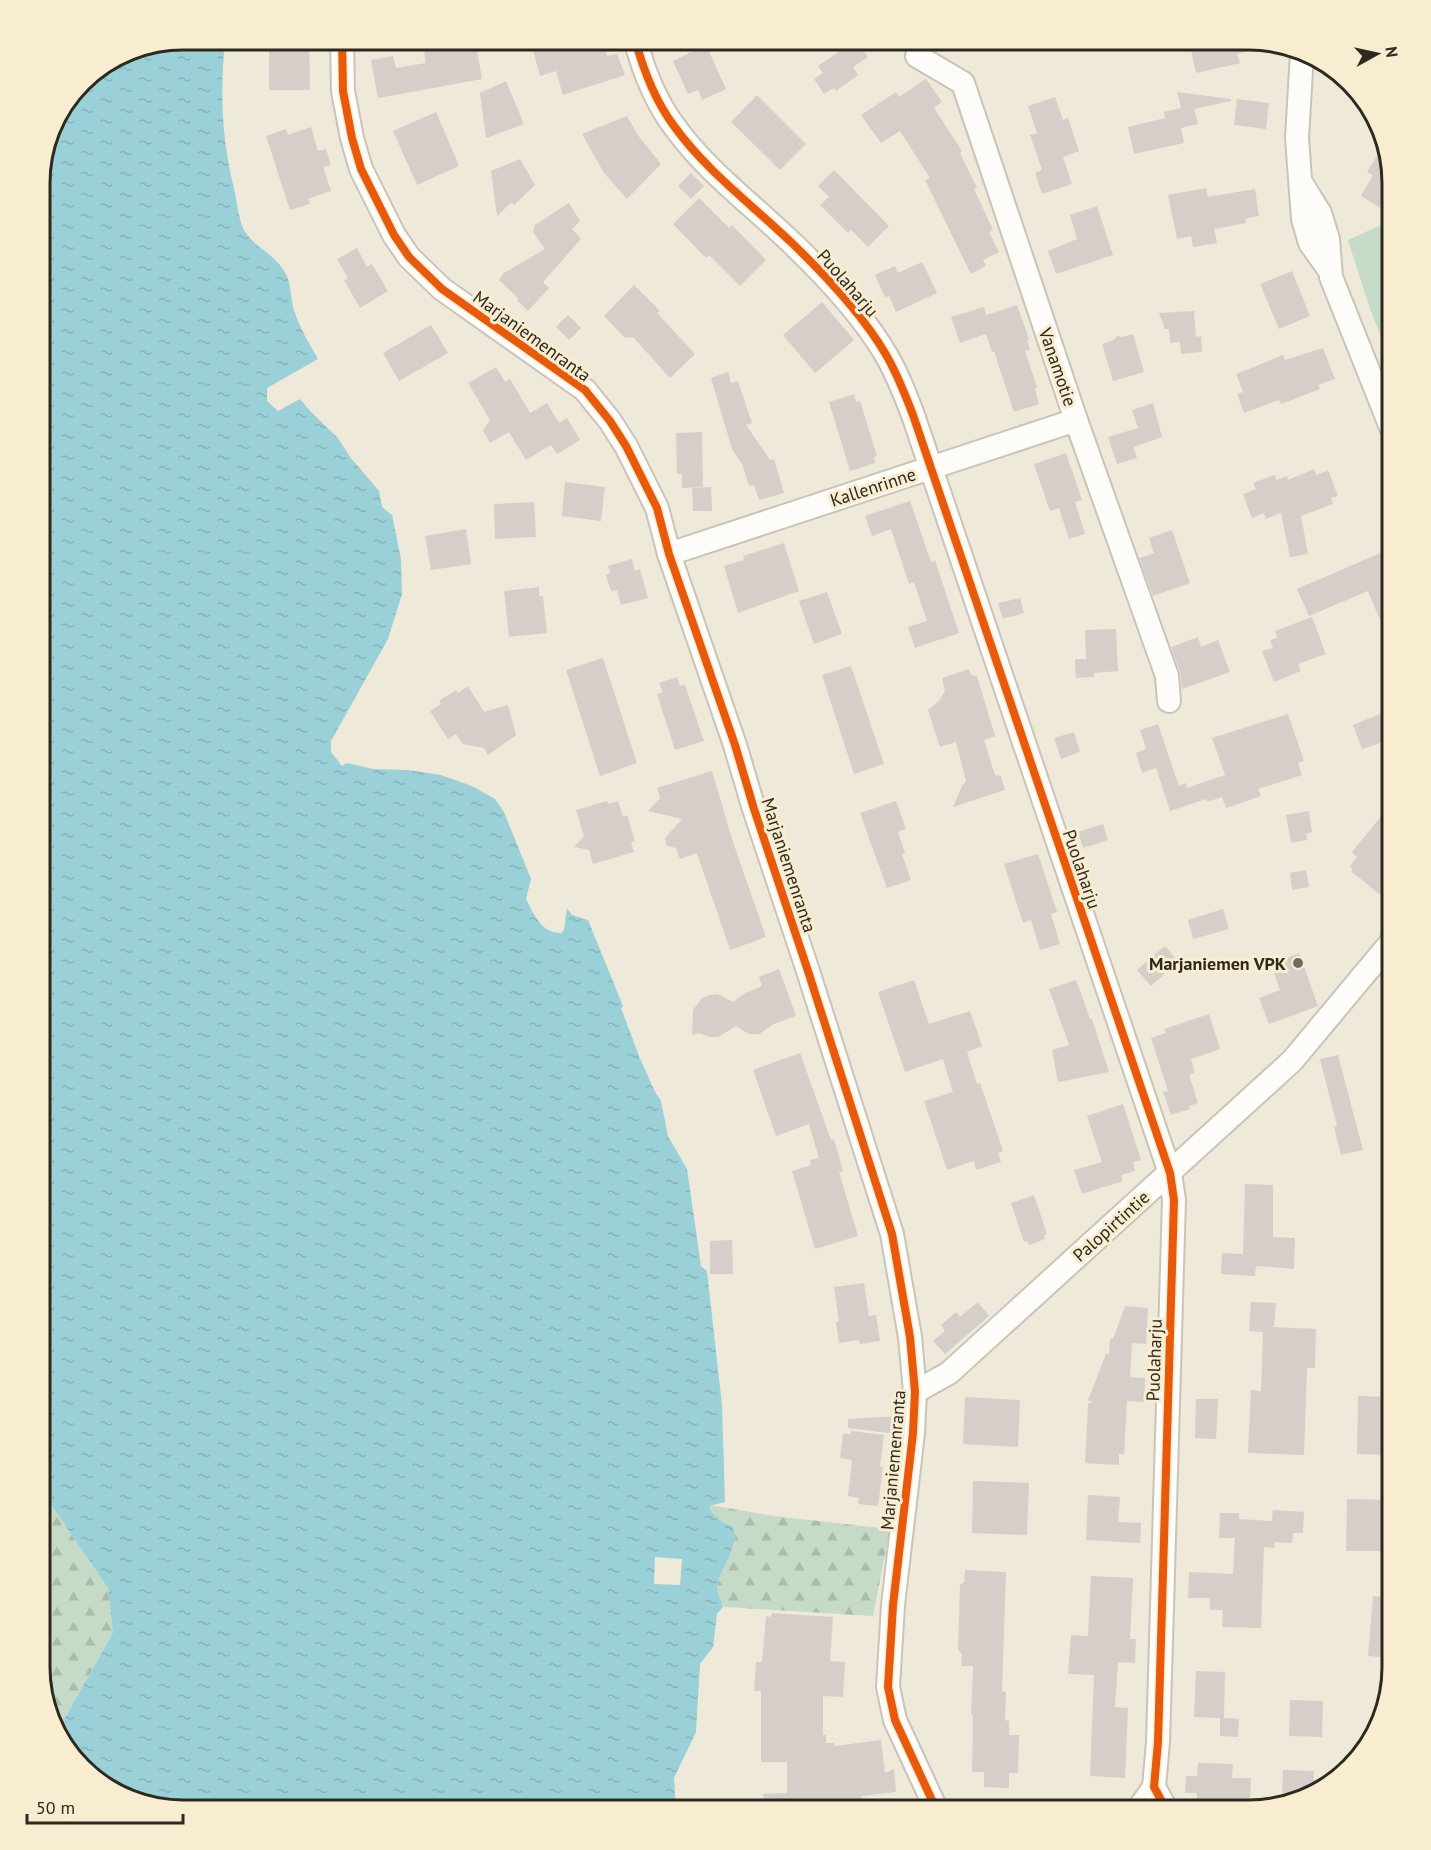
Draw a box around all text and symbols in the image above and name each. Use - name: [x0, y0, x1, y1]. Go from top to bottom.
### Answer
- north arrow: [1347, 24, 1407, 84]
- text: N: [1381, 45, 1402, 59]
- street label: Puolaharju: [812, 244, 884, 322]
- street label: Marjaniemenranta: [468, 285, 596, 387]
- street label: Vanamotie: [1034, 324, 1082, 409]
- street label: Kallenrinne: [827, 462, 919, 512]
- street label: Marjaniemenranta: [756, 795, 822, 935]
- street label: Puolaharju: [1058, 826, 1106, 912]
- place label: Marjaniemen VPK: [1149, 952, 1286, 975]
- marker: Marjaniemen VPK: [1291, 956, 1305, 970]
- street label: Palopirtintie: [1068, 1186, 1154, 1266]
- street label: Puolaharju: [1141, 1318, 1167, 1402]
- street label: Marjaniemenranta: [875, 1389, 911, 1531]
- scale bar: [27, 1787, 183, 1825]
- text: 50 m: [36, 1796, 75, 1819]

